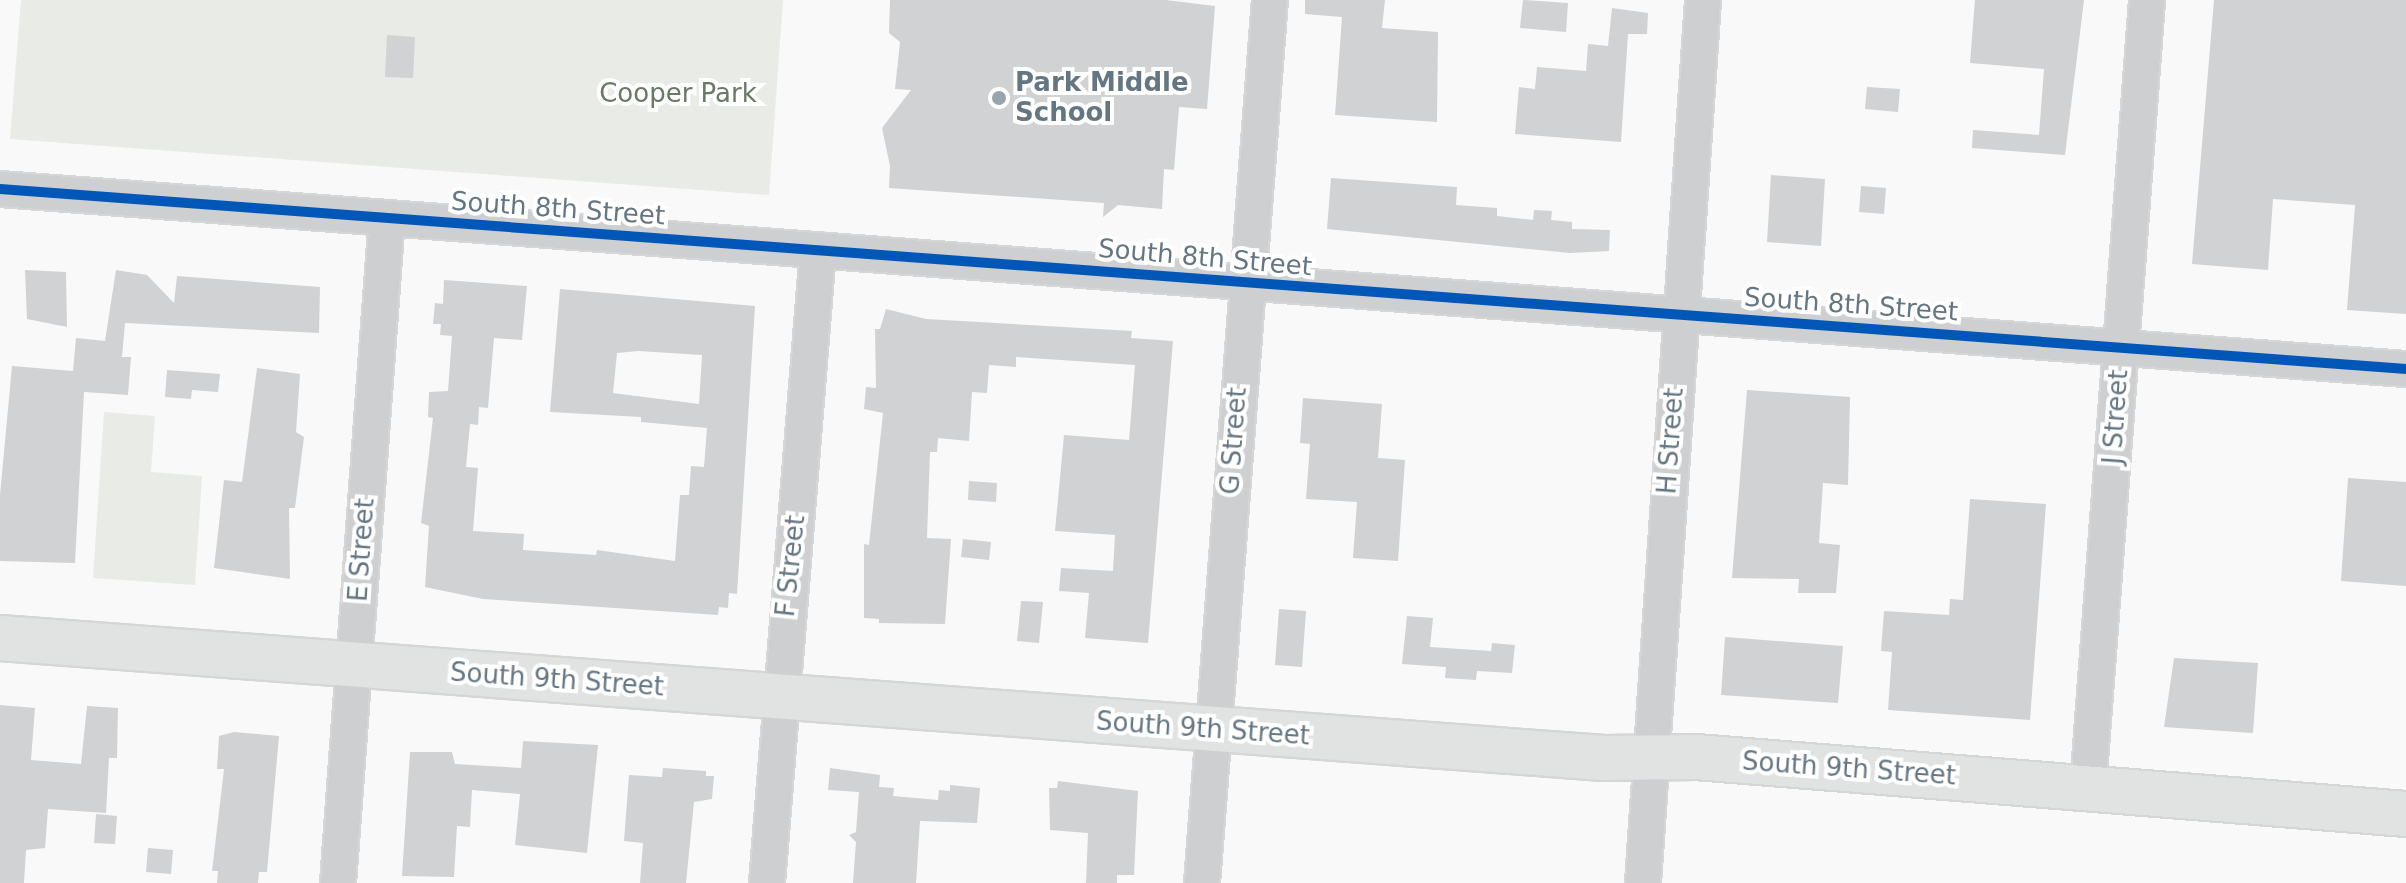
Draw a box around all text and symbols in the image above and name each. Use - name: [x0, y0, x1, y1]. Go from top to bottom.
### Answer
- place label: Park Middle School: [1015, 67, 1189, 128]
- park label: Cooper Park: [599, 78, 757, 110]
- marker: Park Middle School: [990, 89, 1008, 107]
- street label: South 8th Street: [450, 186, 666, 232]
- street label: South 8th Street: [1097, 233, 1313, 283]
- street label: South 8th Street: [1743, 282, 1959, 328]
- street label: J Street: [2097, 369, 2135, 465]
- street label: G Street: [1215, 386, 1253, 496]
- street label: H Street: [1652, 387, 1690, 495]
- street label: E Street: [343, 497, 381, 603]
- street label: F Street: [770, 514, 812, 618]
- street label: South 9th Street: [449, 657, 665, 703]
- street label: South 9th Street: [1095, 706, 1311, 752]
- street label: South 9th Street: [1741, 746, 1957, 792]

